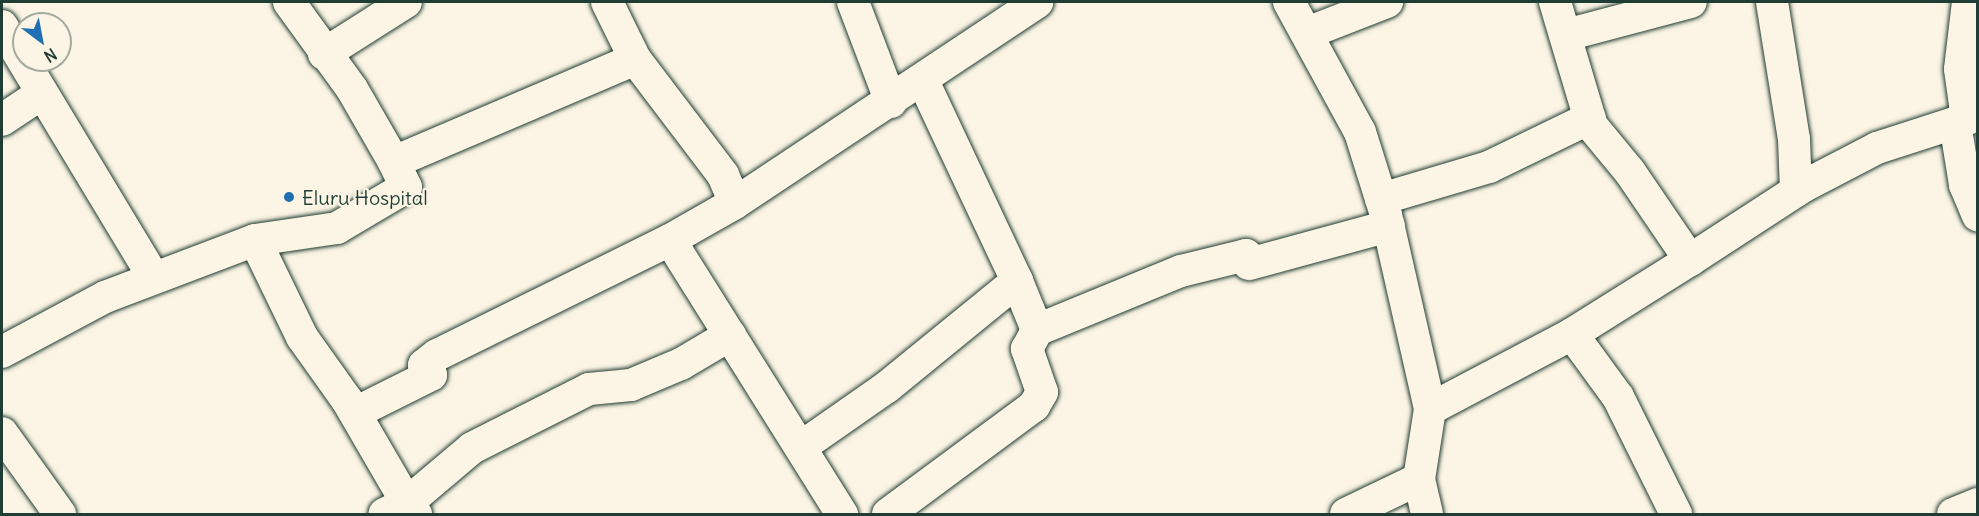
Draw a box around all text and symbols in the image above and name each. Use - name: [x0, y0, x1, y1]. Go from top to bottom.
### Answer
- north arrow: [12, 12, 72, 72]
- text: N: [40, 44, 60, 67]
- place label: Eluru Hospital: [302, 185, 428, 209]
- marker: Eluru Hospital: [280, 188, 298, 206]

